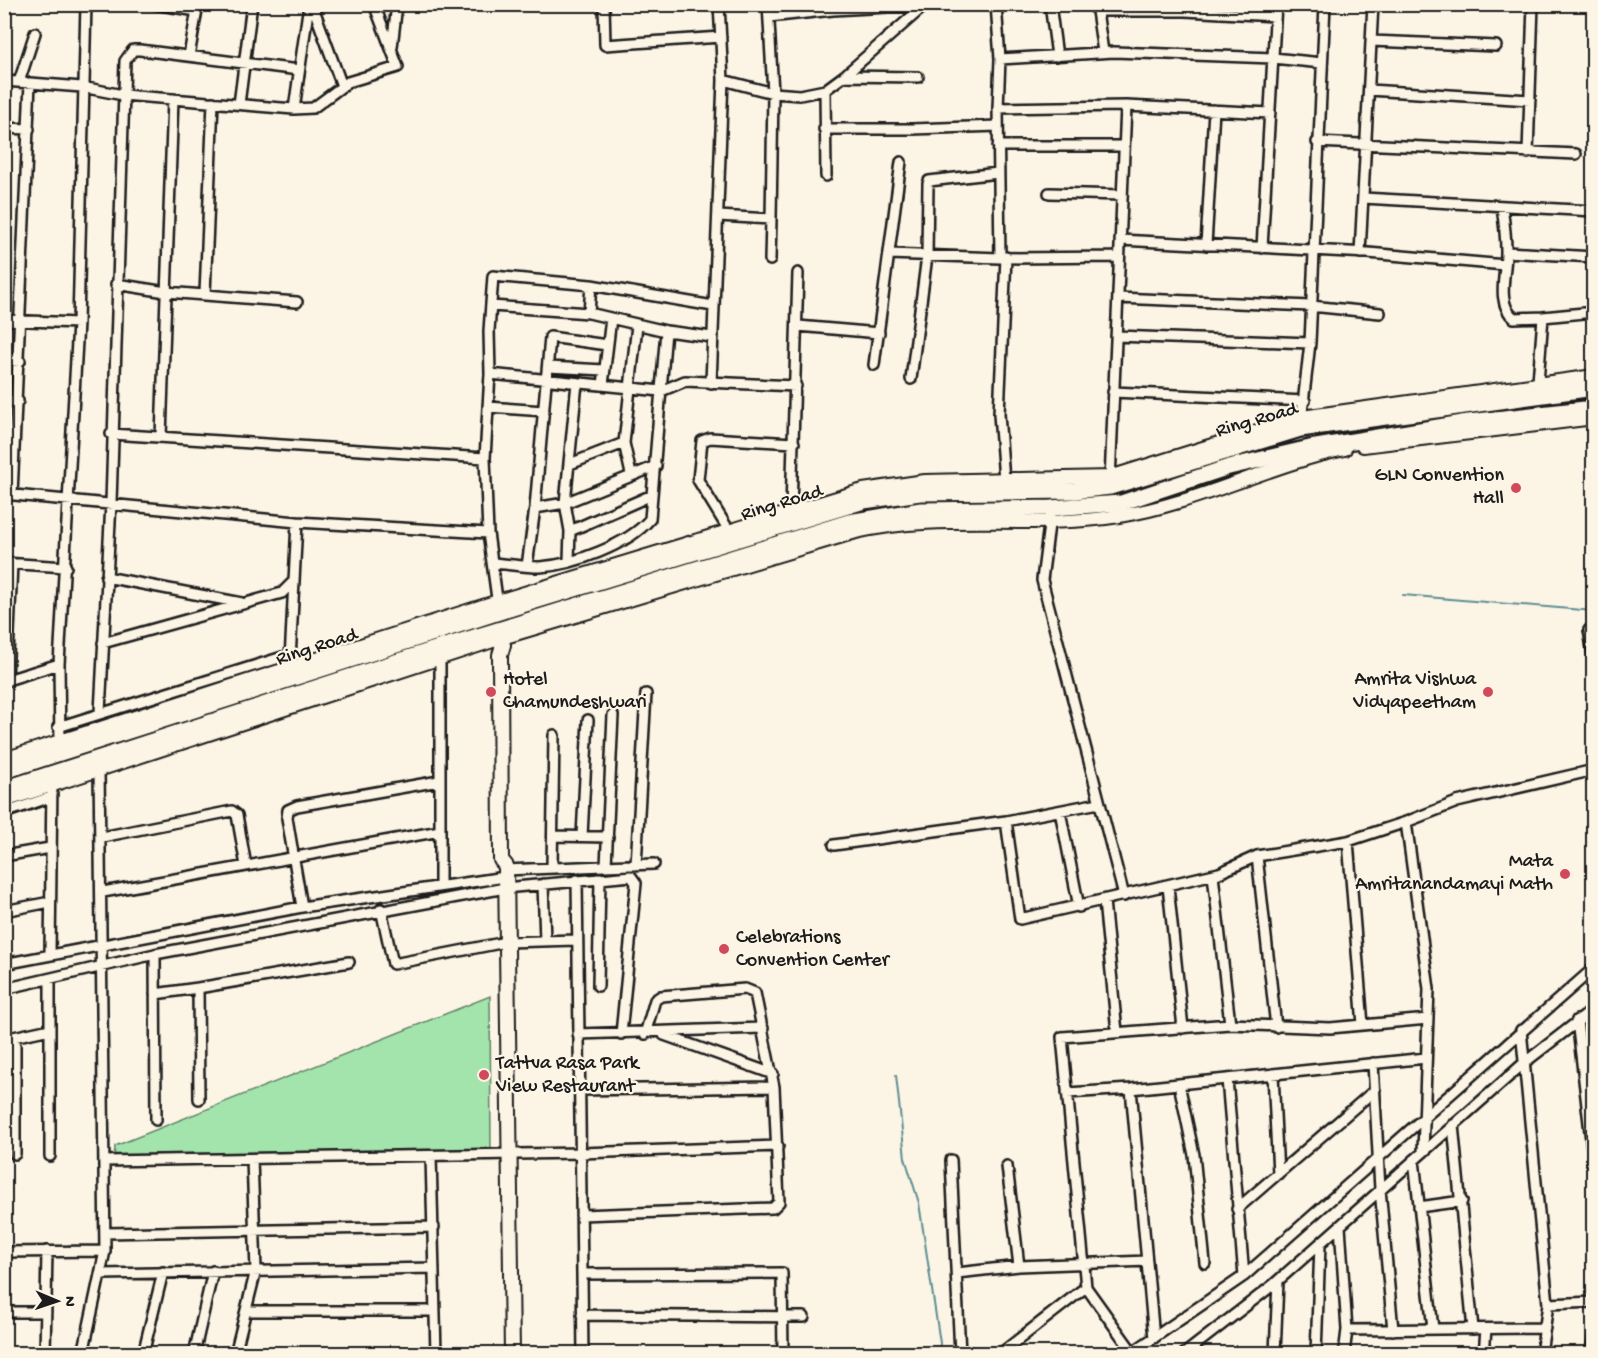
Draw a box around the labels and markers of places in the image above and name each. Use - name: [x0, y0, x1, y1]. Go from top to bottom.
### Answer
- place label: GLN Convention Hall: [1375, 465, 1504, 511]
- marker: GLN Convention Hall: [1509, 481, 1523, 495]
- place label: Hotel Chamundeshwari: [503, 669, 647, 715]
- place label: Amrita Vishwa Vidyapeetham: [1352, 669, 1477, 715]
- marker: Hotel Chamundeshwari: [484, 685, 498, 699]
- marker: Amrita Vishwa Vidyapeetham: [1481, 685, 1495, 699]
- place label: Mata Amritanandamayi Math: [1355, 851, 1554, 897]
- marker: Mata Amritanandamayi Math: [1558, 867, 1572, 881]
- place label: Celebrations Convention Center: [736, 927, 891, 973]
- marker: Celebrations Convention Center: [717, 942, 731, 956]
- place label: Tattva Rasa Park View Restaurant: [495, 1053, 641, 1099]
- marker: Tattva Rasa Park View Restaurant: [477, 1068, 491, 1082]

